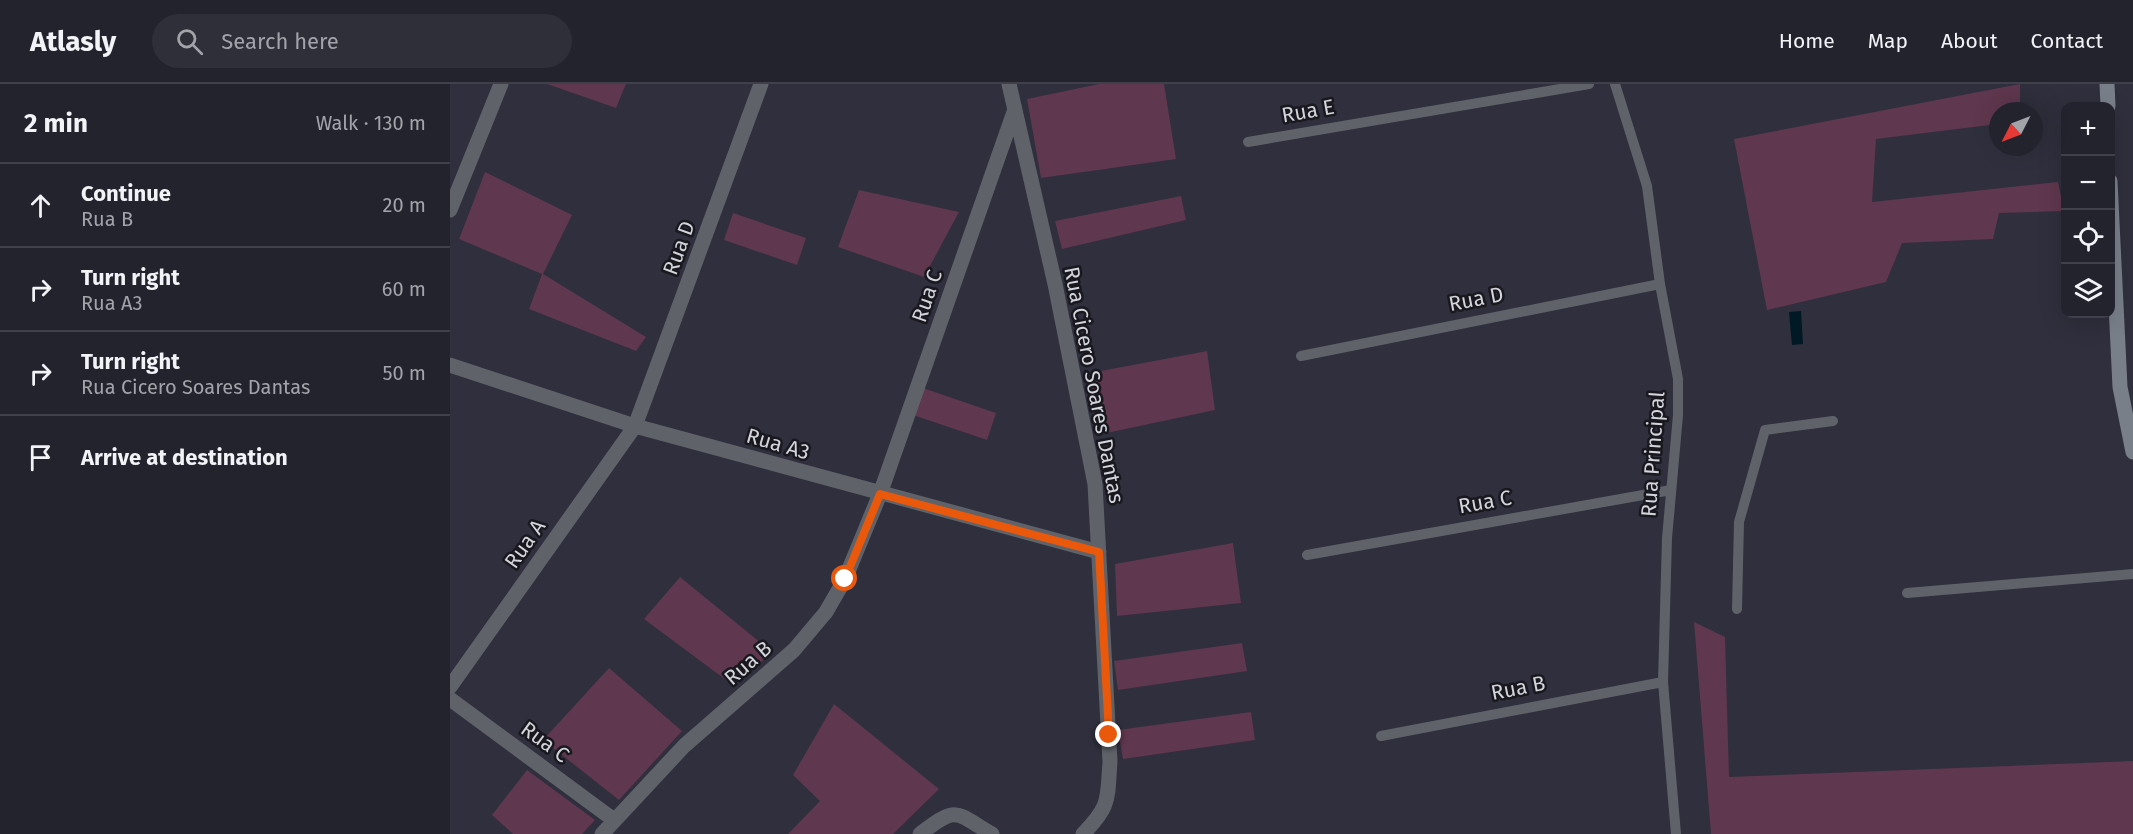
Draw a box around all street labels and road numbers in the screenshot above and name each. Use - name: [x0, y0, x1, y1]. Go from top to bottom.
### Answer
- street label: Rua E: [1280, 94, 1336, 128]
- street label: Rua D: [657, 217, 701, 279]
- street label: Rua Cicero Soares Dantas: [1058, 264, 1130, 506]
- street label: Rua C: [906, 266, 948, 326]
- street label: Rua D: [1446, 281, 1506, 317]
- street label: Rua Principal: [1636, 390, 1670, 518]
- street label: Rua A3: [743, 423, 813, 465]
- street label: Rua C: [1456, 484, 1514, 519]
- street label: Rua A: [499, 514, 551, 574]
- street label: Rua B: [719, 635, 777, 691]
- street label: Rua B: [1489, 670, 1547, 706]
- street label: Rua C: [516, 716, 575, 768]

